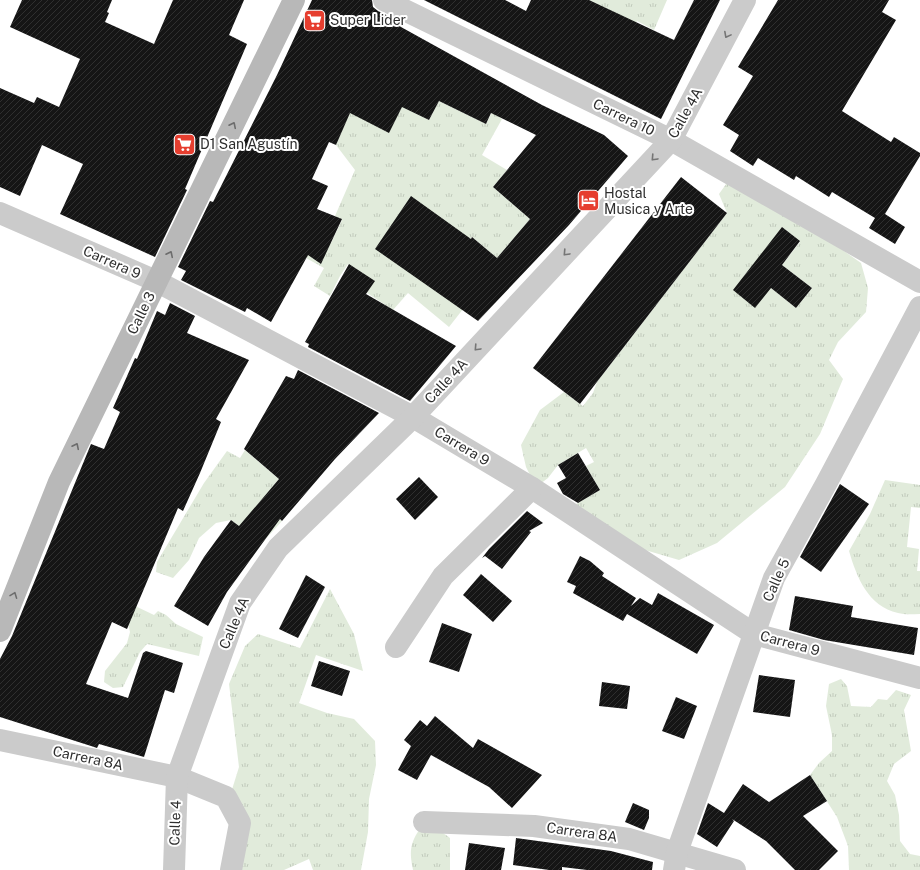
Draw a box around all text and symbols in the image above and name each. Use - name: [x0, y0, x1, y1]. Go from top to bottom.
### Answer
- supermarket icon: Super Lider: [301, 7, 327, 33]
- place label: Super Lider: [330, 12, 406, 28]
- one-way arrow: [724, 30, 731, 38]
- street label: Calle 4A: [665, 85, 705, 141]
- street label: Carrera 10: [591, 95, 657, 139]
- one-way arrow: [228, 122, 236, 129]
- supermarket icon: D1 San Agustín: [171, 131, 197, 157]
- place label: D1 San Agustín: [200, 136, 298, 152]
- one-way arrow: [651, 153, 659, 161]
- place label: Hostal Musica y Arte: [604, 185, 693, 217]
- hotel icon: Hostal Musica y Arte: [575, 188, 601, 214]
- street label: Carrera 9: [81, 242, 143, 282]
- one-way arrow: [563, 248, 570, 256]
- one-way arrow: [165, 251, 172, 258]
- street label: Calle 3: [124, 289, 158, 337]
- one-way arrow: [474, 343, 482, 351]
- street label: Calle 4A: [421, 355, 471, 407]
- street label: Carrera 9: [432, 423, 493, 469]
- one-way arrow: [71, 443, 79, 451]
- street label: Calle 5: [759, 556, 793, 604]
- one-way arrow: [10, 591, 18, 598]
- street label: Calle 4A: [216, 594, 252, 652]
- street label: Carrera 9: [758, 627, 822, 659]
- street label: Carrera 8A: [51, 743, 125, 773]
- street label: Calle 4: [166, 800, 184, 846]
- street label: Carrera 8A: [546, 819, 619, 845]

